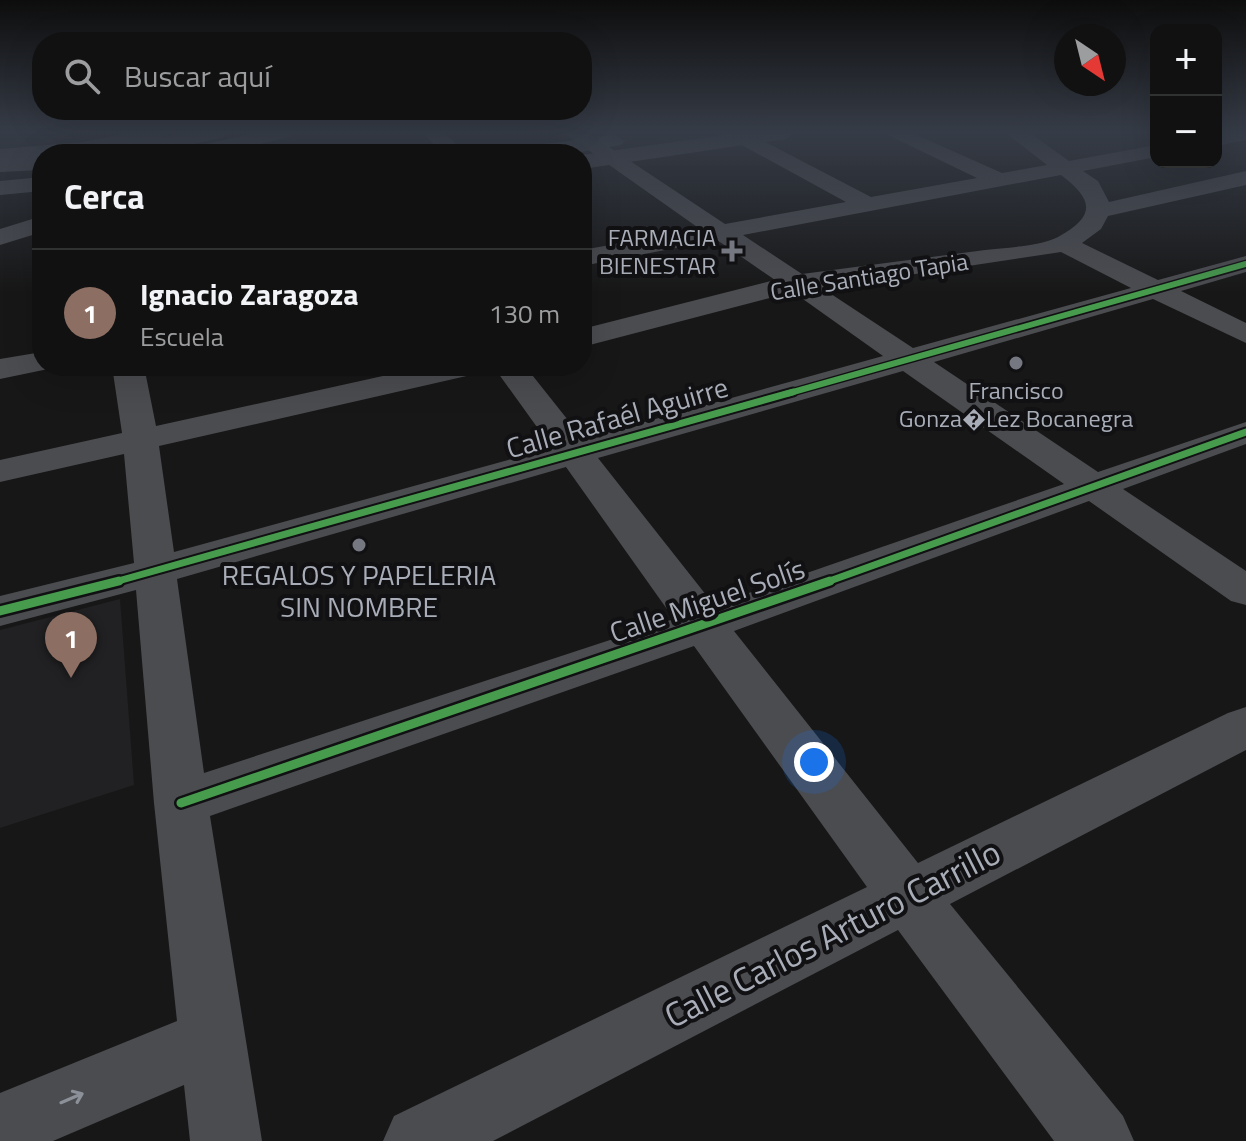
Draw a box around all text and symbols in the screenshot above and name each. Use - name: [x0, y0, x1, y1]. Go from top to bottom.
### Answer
- north arrow: [1054, 24, 1126, 96]
- map controls: [1150, 24, 1222, 168]
- button: +: [1150, 24, 1222, 96]
- search box: [32, 32, 592, 120]
- text: Buscar aquí: [124, 53, 271, 99]
- icon: search: [60, 54, 104, 98]
- button: −: [1150, 96, 1222, 168]
- text: Cerca: [64, 170, 145, 222]
- place label: FARMACIA BIENESTAR: [599, 219, 716, 283]
- marker: FARMACIA BIENESTAR: [723, 242, 741, 260]
- street label: Calle Santiago Tapia: [767, 243, 971, 309]
- text: Ignacio Zaragoza: [140, 271, 359, 317]
- text: 1: [83, 294, 97, 333]
- text: 130 m: [489, 294, 560, 333]
- text: Escuela: [140, 317, 224, 356]
- marker: Francisco Gonza�Lez Bocanegra: [1007, 354, 1025, 372]
- street label: Calle Rafaél Aguirre: [501, 365, 733, 469]
- place label: Francisco Gonza�Lez Bocanegra: [899, 372, 1133, 436]
- marker: REGALOS Y PAPELERIA SIN NOMBRE: [350, 536, 368, 554]
- street label: Calle Miguel Solís: [604, 547, 810, 653]
- place label: REGALOS Y PAPELERIA SIN NOMBRE: [222, 553, 497, 628]
- pin: 1: [45, 612, 97, 678]
- your location: [794, 742, 834, 782]
- street label: Calle Carlos Arturo Carrillo: [655, 826, 1009, 1040]
- one-way arrow: [59, 1089, 84, 1104]

